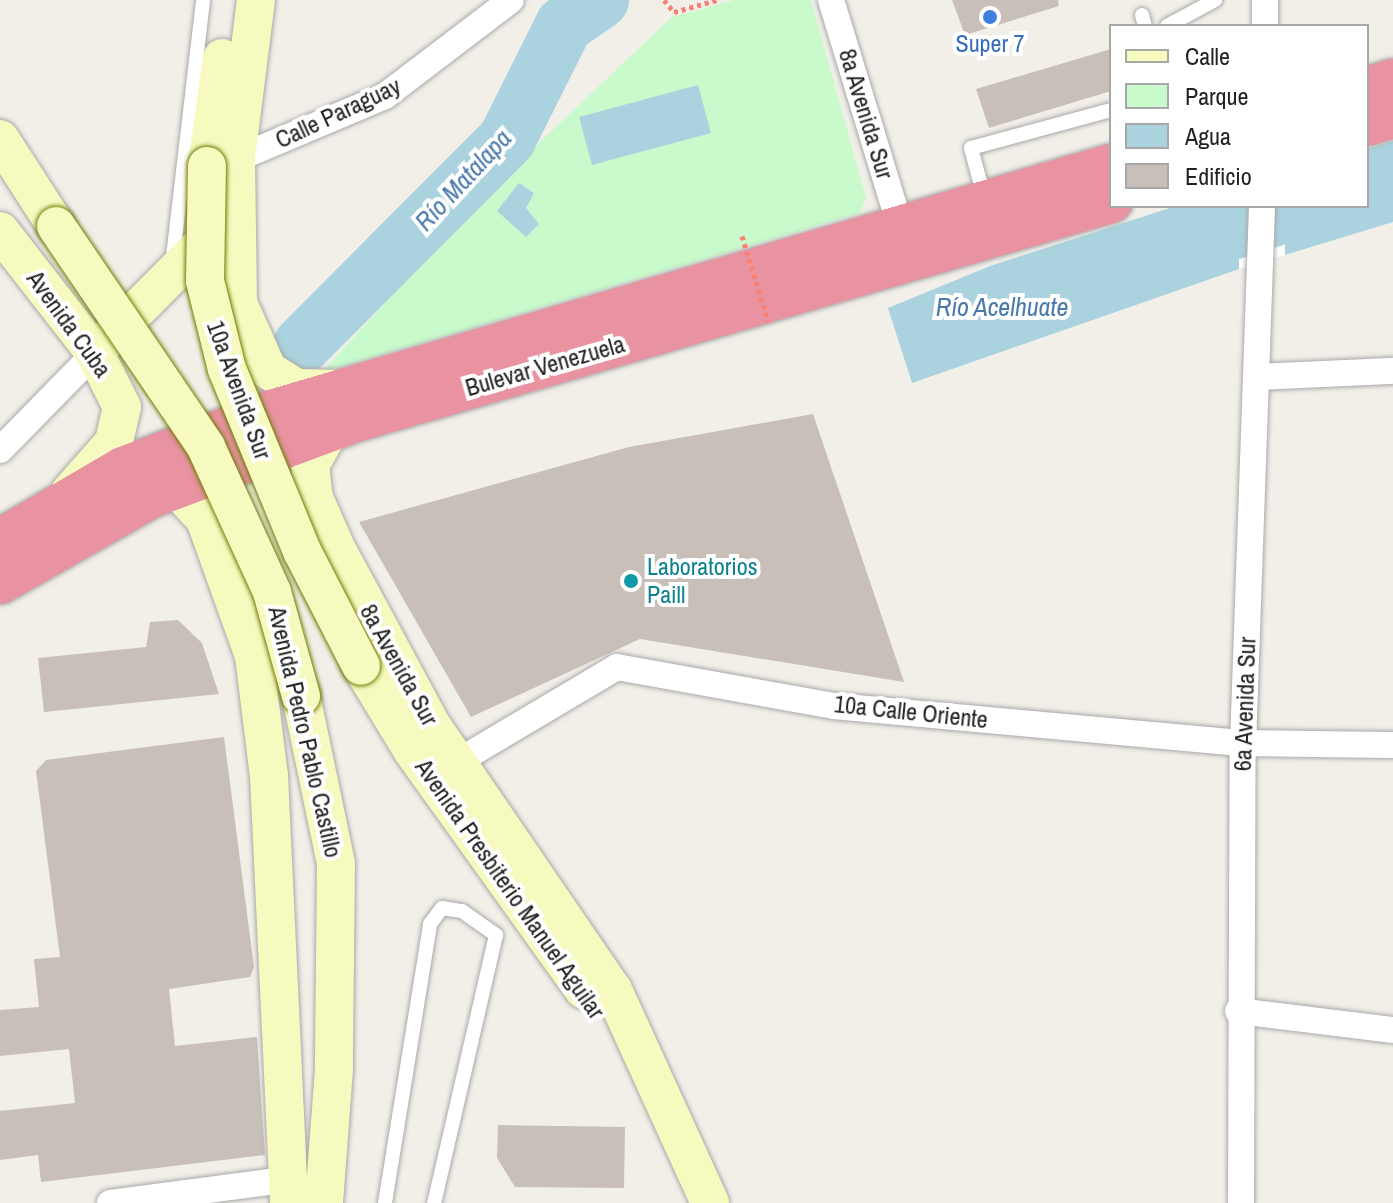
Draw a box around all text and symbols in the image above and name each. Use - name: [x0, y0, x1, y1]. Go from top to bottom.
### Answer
- marker: Super 7: [981, 8, 999, 26]
- legend: [1109, 24, 1369, 208]
- place label: Super 7: [956, 30, 1024, 58]
- text: Calle: [1185, 40, 1230, 72]
- street label: 8a Avenida Sur: [832, 45, 900, 183]
- street label: Calle Paraguay: [271, 72, 405, 154]
- text: Parque: [1185, 80, 1248, 112]
- text: Agua: [1185, 120, 1231, 152]
- water label: Río Matalapa: [408, 123, 518, 237]
- text: Edificio: [1185, 160, 1252, 192]
- street label: Avenida Cuba: [21, 265, 117, 383]
- water label: Río Acelhuate: [935, 291, 1069, 323]
- street label: 10a Avenida Sur: [200, 316, 278, 464]
- street label: Bulevar Venezuela: [462, 330, 628, 402]
- place label: Laboratorios Paill: [647, 553, 757, 609]
- marker: Laboratorios Paill: [622, 572, 640, 590]
- street label: 8a Avenida Sur: [354, 599, 444, 731]
- street label: Avenida Pedro Pablo Castillo: [262, 604, 348, 860]
- street label: 6a Avenida Sur: [1228, 636, 1262, 772]
- street label: 10a Calle Oriente: [833, 690, 989, 734]
- street label: Avenida Presbiterio Manuel Aguilar: [409, 753, 611, 1025]

